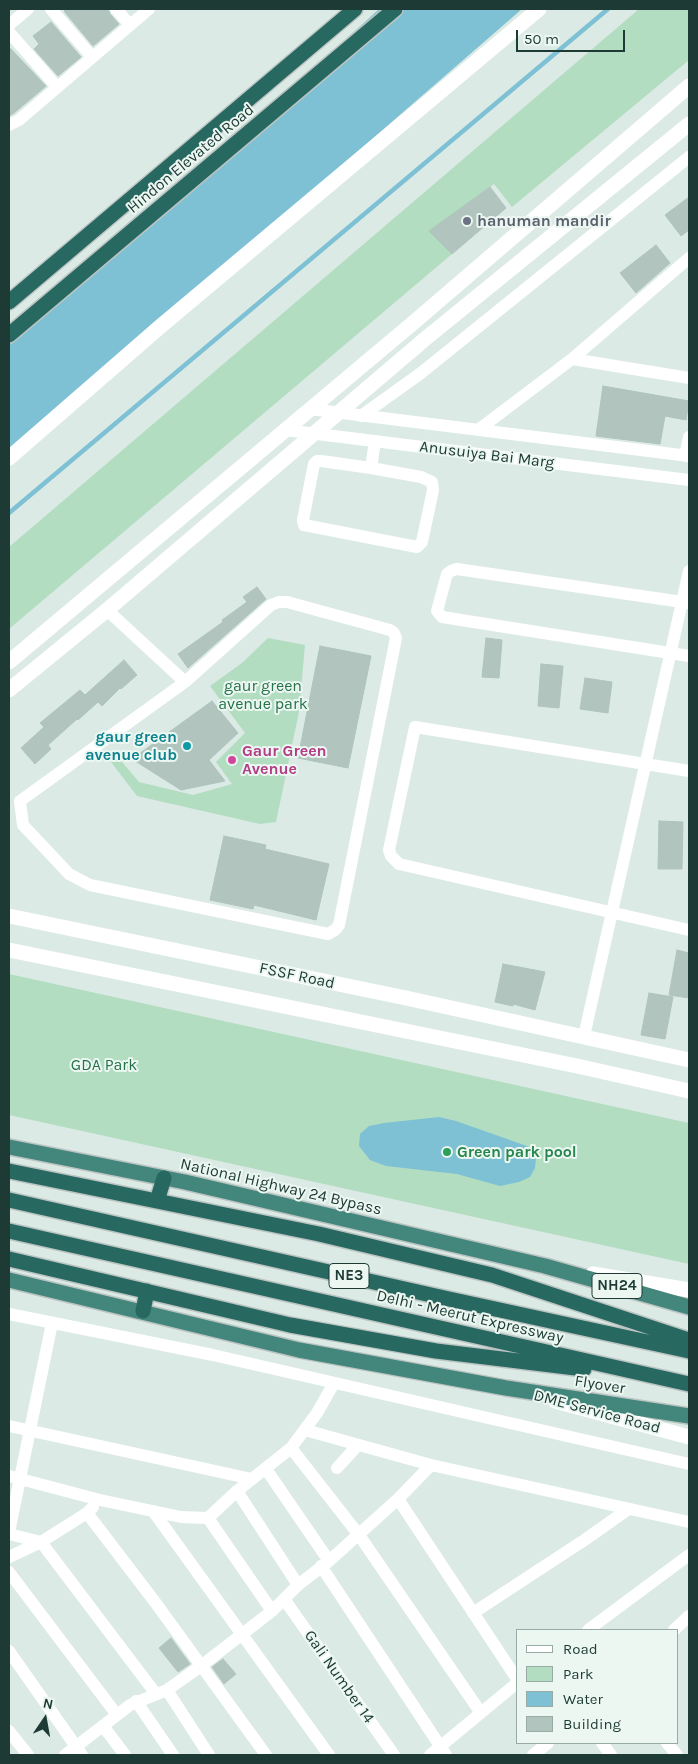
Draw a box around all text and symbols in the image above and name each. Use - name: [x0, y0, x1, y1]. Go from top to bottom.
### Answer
- scale bar: [518, 20, 627, 52]
- text: 50 m: [524, 30, 559, 48]
- street label: Hindon Elevated Road: [124, 100, 258, 218]
- place label: hanuman mandir: [477, 211, 611, 231]
- marker: hanuman mandir: [461, 215, 473, 227]
- street label: Anusuiya Bai Marg: [418, 437, 556, 473]
- park label: gaur green avenue park: [218, 676, 308, 714]
- place label: gaur green avenue club: [85, 727, 177, 765]
- marker: gaur green avenue club: [181, 740, 193, 752]
- place label: Gaur Green Avenue: [242, 741, 327, 779]
- marker: Gaur Green Avenue: [226, 754, 238, 766]
- street label: FSSF Road: [257, 959, 337, 993]
- park label: GDA Park: [71, 1055, 137, 1075]
- place label: Green park pool: [457, 1142, 577, 1162]
- marker: Green park pool: [441, 1146, 453, 1158]
- street label: National Highway 24 Bypass: [178, 1154, 384, 1220]
- road number: NE3: [329, 1264, 369, 1288]
- road number: NH24: [592, 1274, 642, 1298]
- street label: Delhi - Meerut Expressway: [375, 1286, 565, 1348]
- street label: Flyover: [573, 1372, 627, 1398]
- street label: DME Service Road: [531, 1386, 663, 1438]
- street label: Gali Number 14: [300, 1627, 378, 1727]
- legend: [516, 1629, 678, 1744]
- text: Road: [563, 1640, 598, 1658]
- text: Park: [563, 1665, 593, 1683]
- text: Water: [563, 1690, 603, 1708]
- north arrow: [20, 1694, 70, 1744]
- text: N: [42, 1694, 55, 1713]
- text: Building: [563, 1715, 621, 1733]

